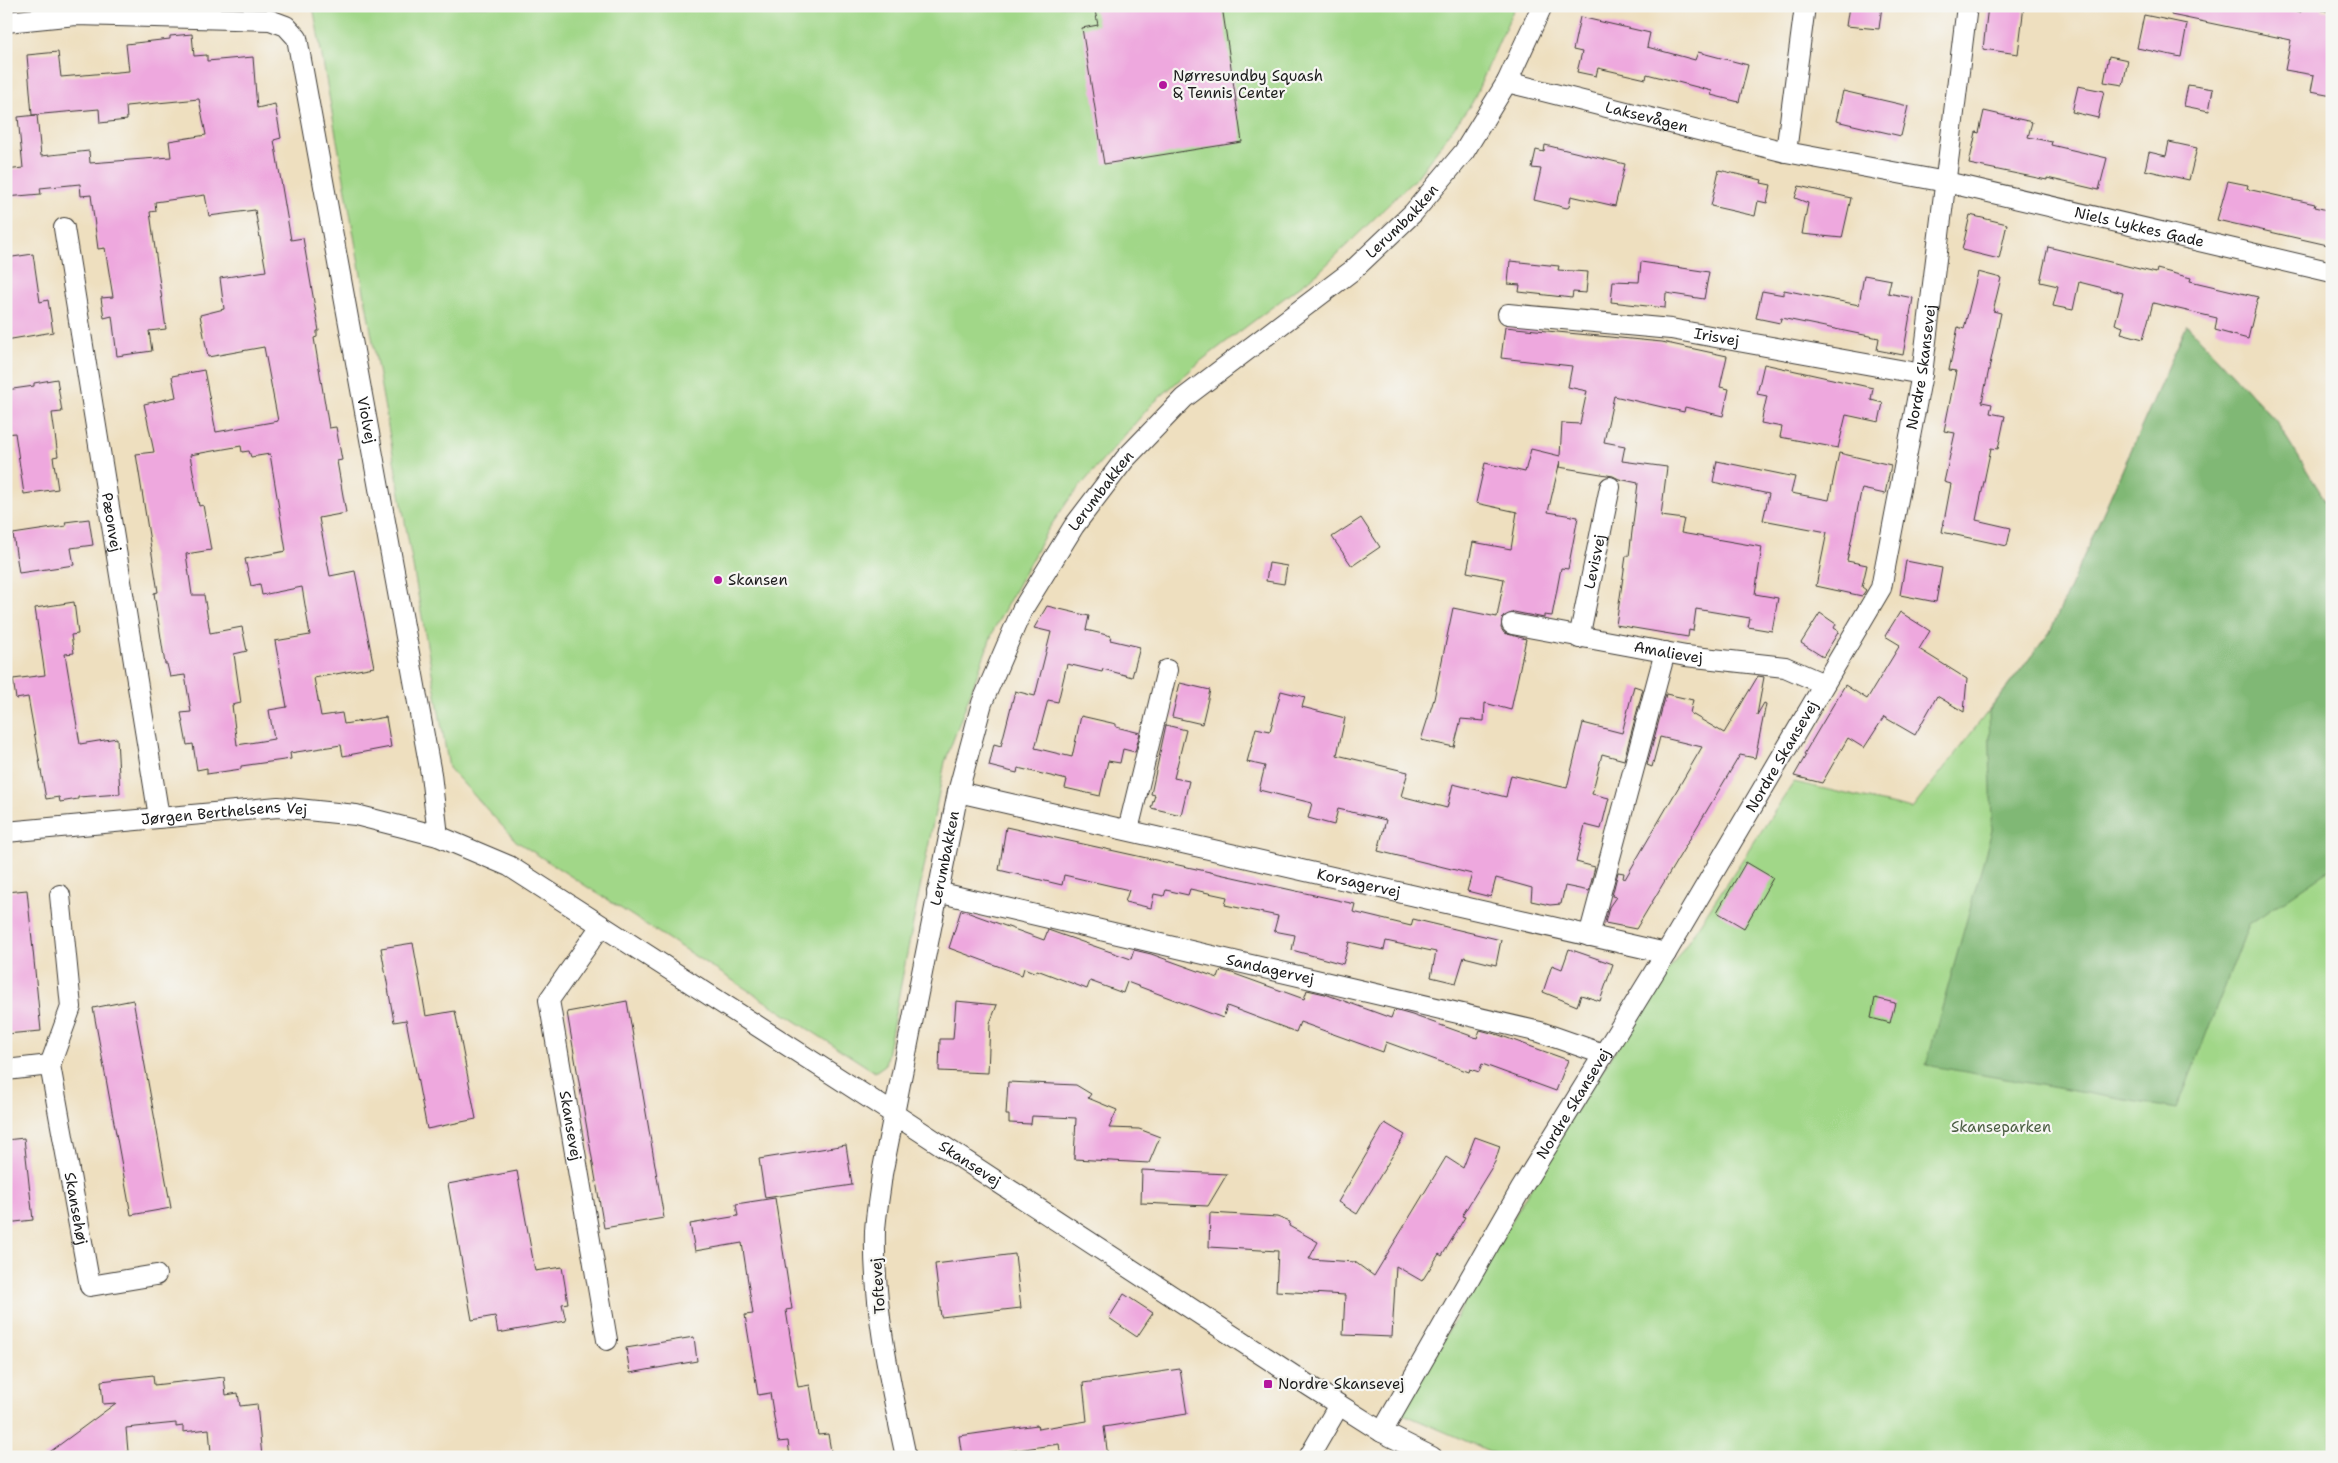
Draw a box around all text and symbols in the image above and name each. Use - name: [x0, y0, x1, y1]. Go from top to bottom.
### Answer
- place label: Nørresundby Squash & Tennis Center: [1173, 66, 1323, 103]
- marker: Nørresundby Squash & Tennis Center: [1157, 79, 1169, 91]
- street label: Laksevågen: [1603, 97, 1690, 137]
- street label: Lerumbakken: [1361, 180, 1443, 263]
- street label: Niels Lykkes Gade: [2072, 202, 2206, 252]
- street label: Nordre Skansevej: [1902, 304, 1940, 431]
- street label: Irisvej: [1692, 323, 1741, 351]
- street label: Violvej: [352, 395, 381, 445]
- street label: Lerumbakken: [1063, 446, 1138, 535]
- street label: Pæonvej: [97, 491, 126, 553]
- street label: Levisvej: [1579, 533, 1610, 591]
- place label: Skansen: [728, 570, 788, 590]
- marker: Skansen: [712, 574, 724, 586]
- street label: Amalievej: [1632, 637, 1704, 668]
- street label: Nordre Skansevej: [1741, 697, 1822, 816]
- street label: Jørgen Berthelsens Vej: [140, 797, 308, 830]
- street label: Lerumbakken: [926, 809, 964, 908]
- street label: Korsagervej: [1315, 864, 1403, 902]
- street label: Sandagervej: [1224, 949, 1316, 989]
- street label: Nordre Skansevej: [1532, 1045, 1615, 1163]
- street label: Skansevej: [555, 1089, 586, 1162]
- park label: Skanseparken: [1951, 1117, 2051, 1137]
- street label: Skansevej: [935, 1136, 1005, 1191]
- street label: Skansehøj: [60, 1171, 92, 1246]
- street label: Toftevej: [866, 1257, 890, 1315]
- place label: Nordre Skansevej: [1278, 1374, 1404, 1394]
- marker: Nordre Skansevej: [1262, 1378, 1274, 1390]

